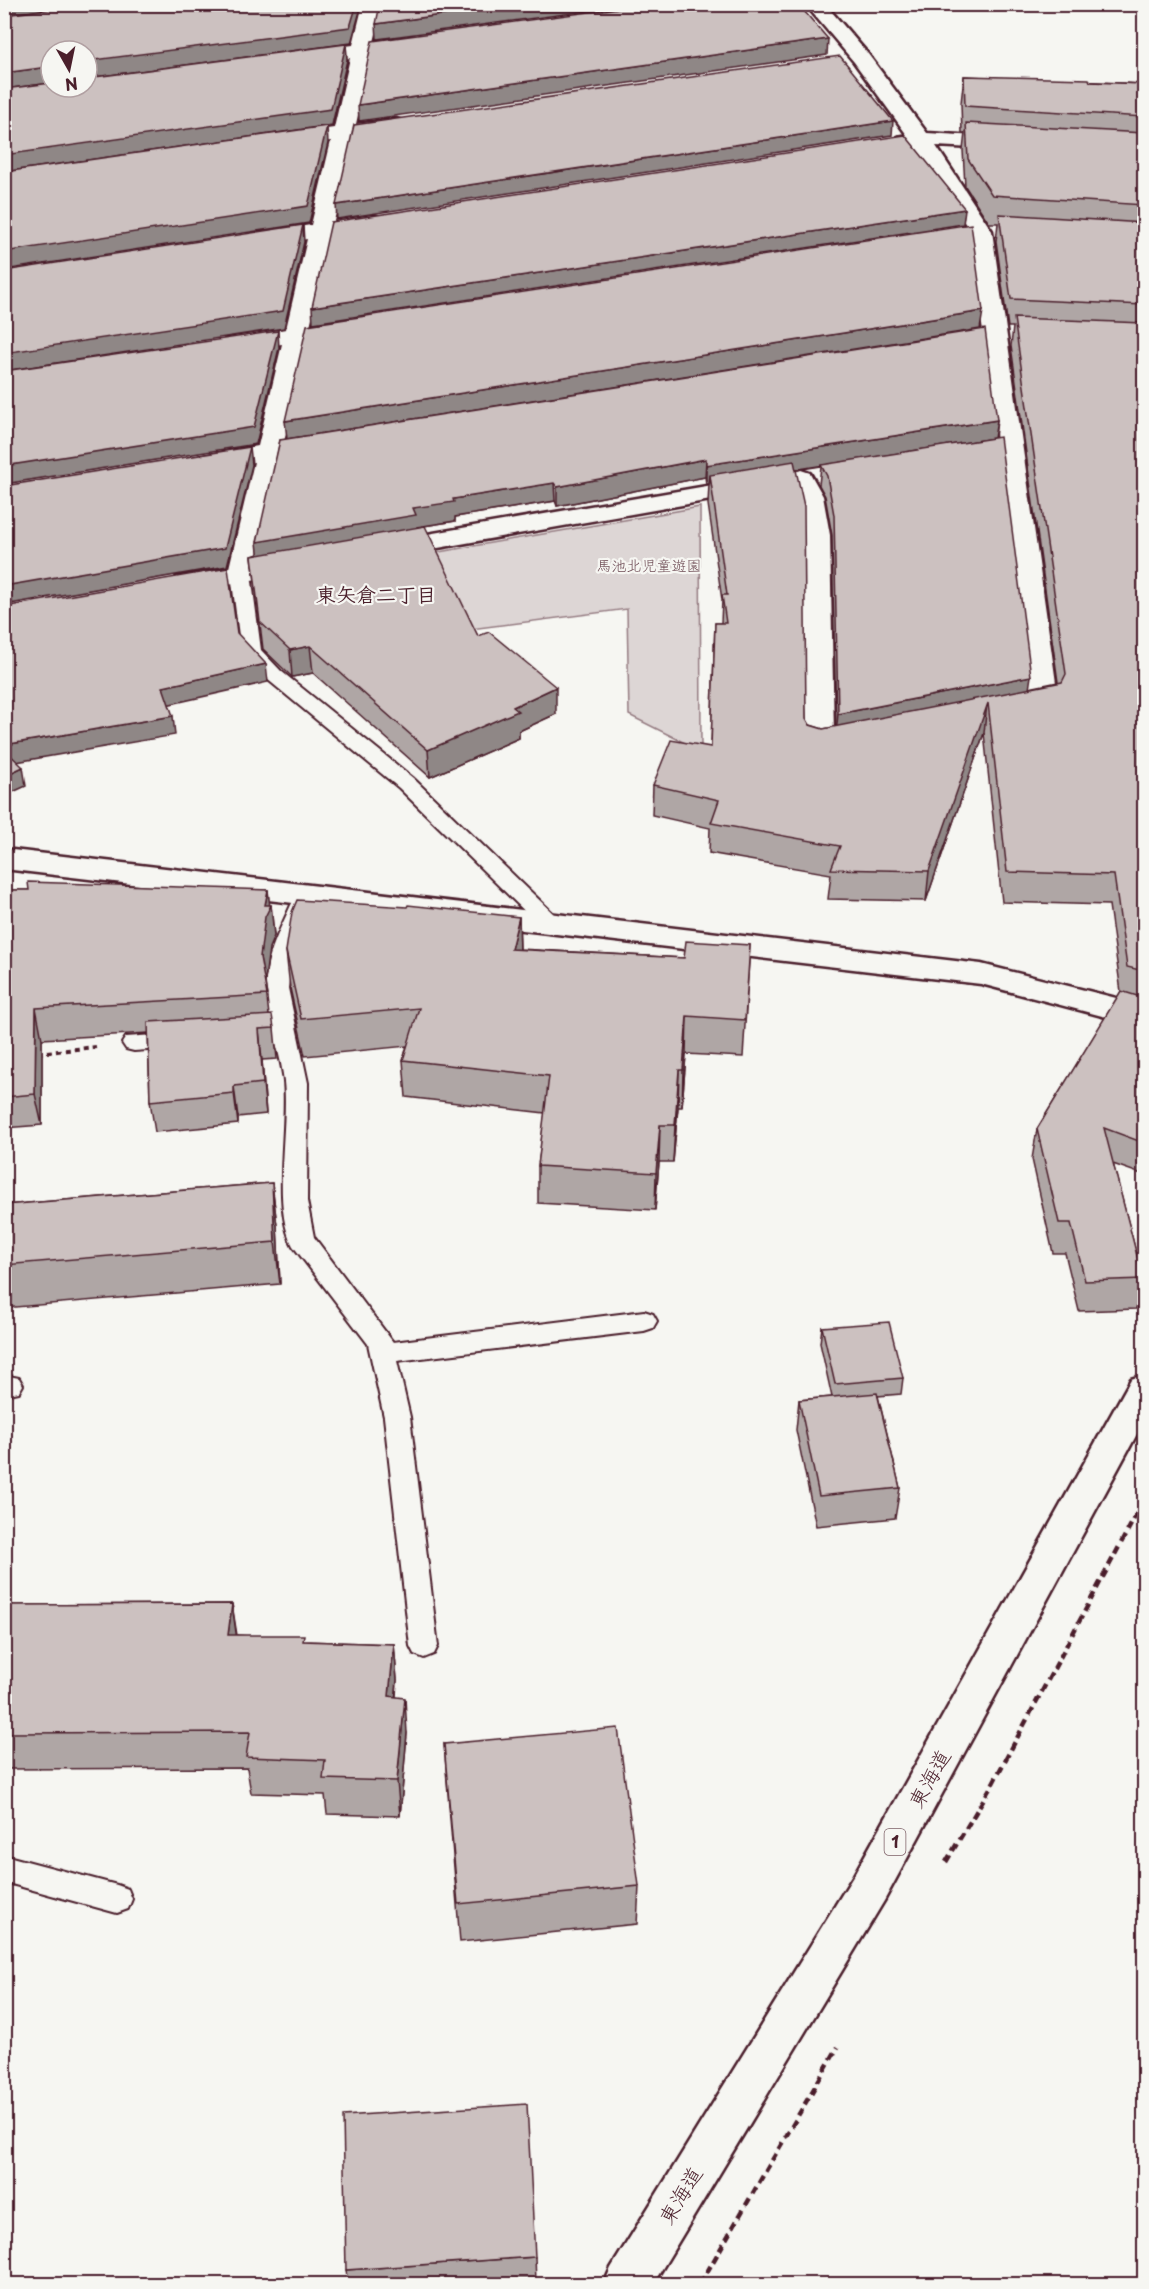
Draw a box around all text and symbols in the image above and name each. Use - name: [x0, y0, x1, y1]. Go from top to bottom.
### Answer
- north arrow: [39, 39, 99, 99]
- text: N: [63, 72, 80, 98]
- park label: 馬池北児童遊園: [596, 553, 702, 576]
- district label: 東矢倉二丁目: [316, 579, 436, 609]
- street label: 東海道: [899, 1743, 958, 1813]
- road number: 1: [884, 1829, 906, 1855]
- street label: 東海道: [649, 2160, 709, 2230]

